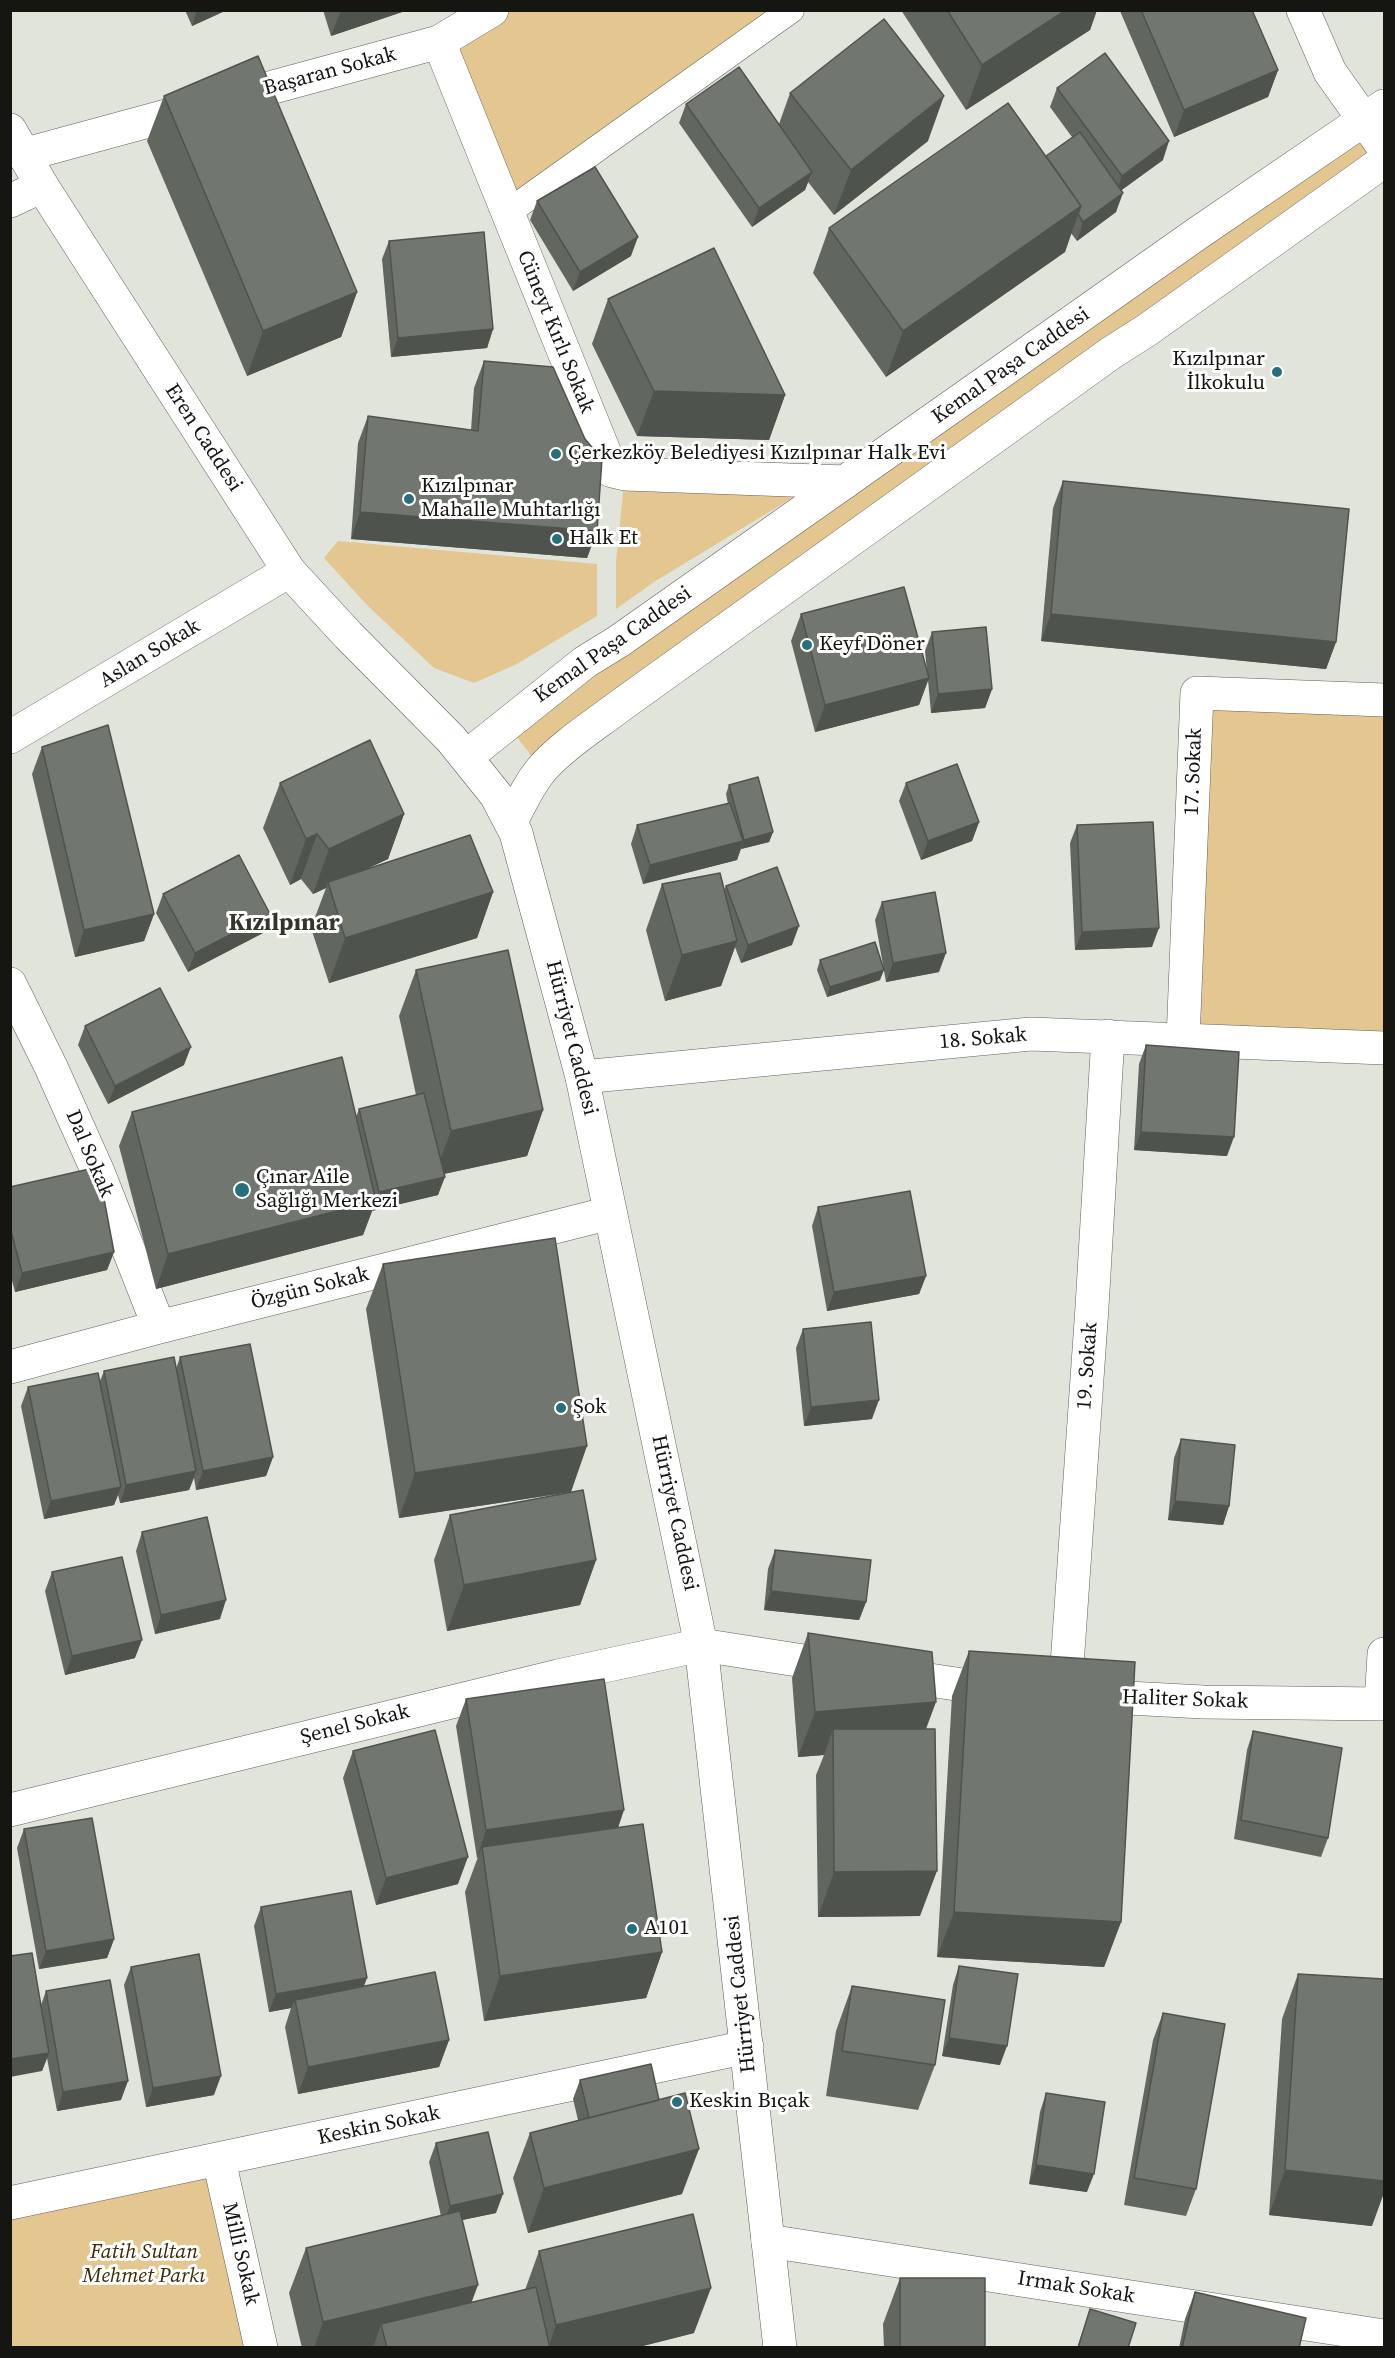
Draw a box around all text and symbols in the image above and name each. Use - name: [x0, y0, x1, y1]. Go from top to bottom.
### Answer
- street label: Başaran Sokak: [261, 42, 399, 102]
- street label: Cüneyt Kırlı Sokak: [511, 247, 599, 417]
- street label: Kemal Paşa Caddesi: [927, 302, 1095, 430]
- place label: Kızılpınar İlkokulu: [1172, 347, 1265, 397]
- marker: Kızılpınar İlkokulu: [1270, 365, 1284, 379]
- street label: Eren Caddesi: [159, 379, 247, 497]
- place label: Çerkezköy Belediyesi Kızılpınar Halk Evi: [568, 441, 946, 467]
- marker: Çerkezköy Belediyesi Kızılpınar Halk Evi: [549, 447, 563, 461]
- place label: Kızılpınar Mahalle Muhtarlığı: [421, 474, 601, 524]
- marker: Kızılpınar Mahalle Muhtarlığı: [402, 492, 416, 506]
- place label: Halk Et: [569, 526, 638, 552]
- marker: Halk Et: [550, 532, 564, 546]
- street label: Kemal Paşa Caddesi: [529, 581, 697, 709]
- street label: Aslan Sokak: [95, 614, 205, 694]
- place label: Keyf Döner: [819, 632, 925, 658]
- marker: Keyf Döner: [800, 638, 814, 652]
- street label: 17. Sokak: [1180, 728, 1208, 816]
- district label: Kızılpınar: [228, 910, 340, 938]
- street label: Hürriyet Caddesi: [540, 958, 602, 1118]
- street label: 18. Sokak: [938, 1023, 1028, 1055]
- street label: Dal Sokak: [59, 1107, 119, 1201]
- place label: Çınar Aile Sağlığı Merkezi: [256, 1165, 398, 1215]
- marker: Çınar Aile Sağlığı Merkezi: [233, 1181, 251, 1199]
- street label: Özgün Sokak: [248, 1262, 372, 1316]
- street label: 19. Sokak: [1072, 1321, 1104, 1411]
- place label: Şok: [573, 1395, 607, 1421]
- marker: Şok: [554, 1401, 568, 1415]
- street label: Hürriyet Caddesi: [645, 1433, 703, 1593]
- street label: Haliter Sokak: [1121, 1685, 1249, 1715]
- street label: Şenel Sokak: [298, 1699, 412, 1751]
- street label: Hürriyet Caddesi: [720, 1914, 762, 2074]
- place label: A101: [644, 1916, 689, 1942]
- marker: A101: [625, 1922, 639, 1936]
- place label: Keskin Bıçak: [689, 2089, 809, 2115]
- marker: Keskin Bıçak: [670, 2095, 684, 2109]
- street label: Keskin Sokak: [316, 2101, 442, 2151]
- street label: Milli Sokak: [216, 2200, 264, 2308]
- park label: Fatih Sultan Mehmet Parkı: [83, 2240, 205, 2290]
- street label: Irmak Sokak: [1016, 2266, 1136, 2310]

